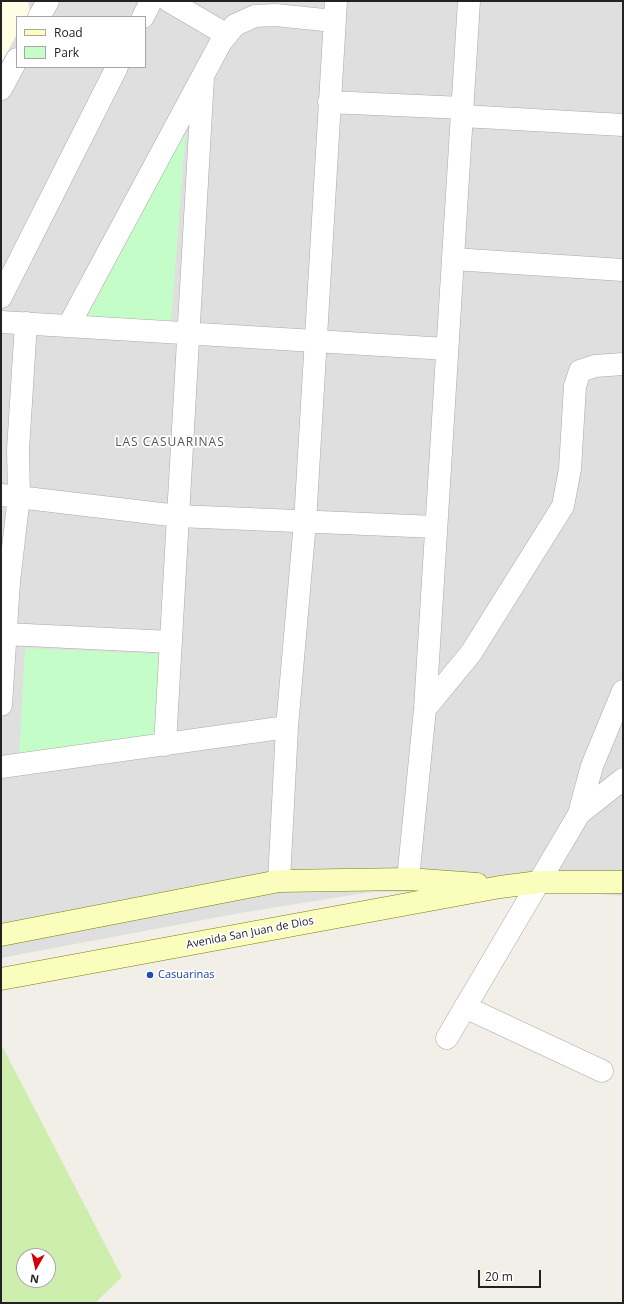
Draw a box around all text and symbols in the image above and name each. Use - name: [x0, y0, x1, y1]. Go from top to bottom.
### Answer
- legend: [16, 16, 146, 68]
- text: Road: [54, 24, 83, 41]
- text: Park: [54, 44, 79, 61]
- district label: LAS CASUARINAS: [115, 436, 225, 450]
- street label: Avenida San Juan de Dios: [185, 914, 315, 952]
- place label: Casuarinas: [158, 968, 215, 982]
- marker: Casuarinas: [145, 970, 155, 980]
- north arrow: [16, 1248, 56, 1288]
- scale bar: [480, 1262, 543, 1288]
- text: 20 m: [485, 1268, 513, 1285]
- text: N: [29, 1271, 40, 1287]

